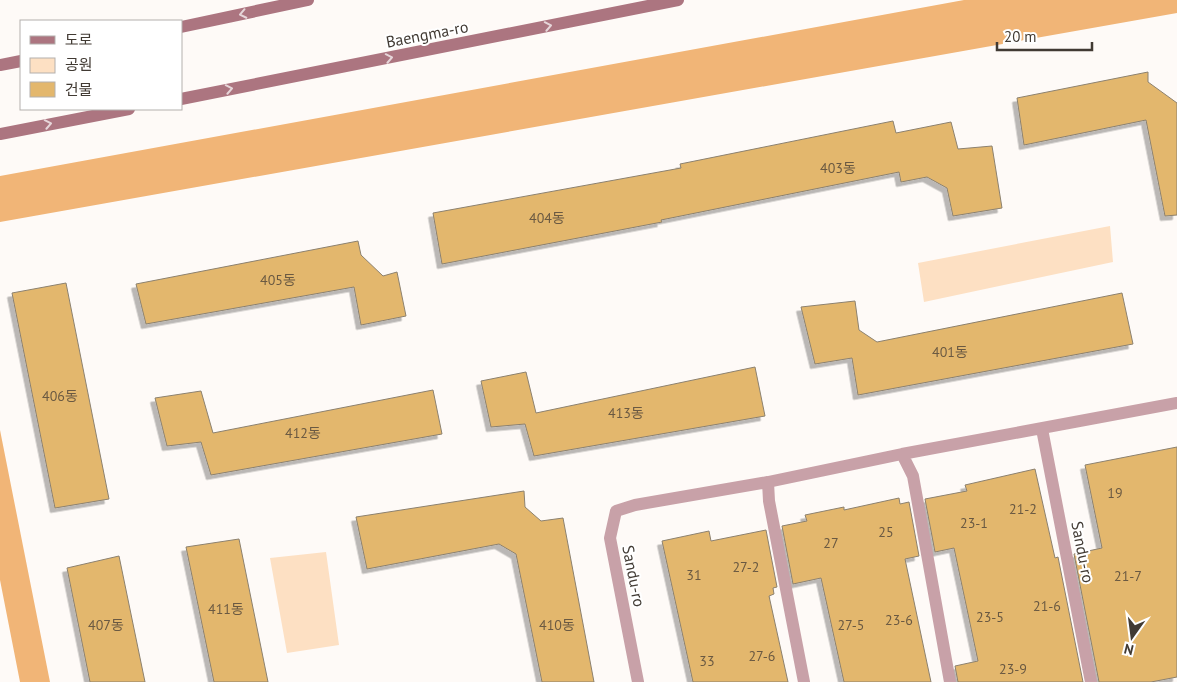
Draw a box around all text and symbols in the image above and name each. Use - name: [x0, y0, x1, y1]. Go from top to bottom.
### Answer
- one-way arrow: [239, 8, 247, 18]
- street label: Baengma-ro: [384, 16, 470, 52]
- legend: [20, 20, 182, 110]
- scale bar: [997, 20, 1092, 52]
- one-way arrow: [543, 21, 552, 32]
- text: 20 m: [1004, 27, 1037, 46]
- text: 도로: [65, 30, 93, 49]
- one-way arrow: [384, 53, 393, 63]
- text: 공원: [65, 55, 93, 74]
- text: 건물: [65, 80, 93, 99]
- one-way arrow: [225, 85, 234, 95]
- one-way arrow: [43, 120, 52, 130]
- house number: 403동: [820, 159, 856, 177]
- house number: 404동: [529, 209, 565, 227]
- house number: 405동: [260, 271, 296, 289]
- house number: 401동: [932, 343, 968, 361]
- house number: 406동: [42, 387, 78, 405]
- house number: 413동: [608, 404, 644, 422]
- house number: 412동: [285, 424, 321, 442]
- house number: 19: [1107, 484, 1123, 502]
- house number: 21-2: [1009, 500, 1037, 518]
- house number: 23-1: [960, 514, 988, 532]
- street label: Sandu-ro: [1067, 520, 1099, 584]
- house number: 25: [878, 523, 894, 541]
- house number: 27: [823, 534, 839, 552]
- street label: Sandu-ro: [618, 544, 650, 608]
- house number: 27-2: [732, 558, 760, 576]
- house number: 31: [686, 566, 702, 584]
- house number: 21-7: [1114, 567, 1142, 585]
- house number: 21-6: [1033, 597, 1061, 615]
- house number: 411동: [208, 600, 244, 618]
- house number: 23-5: [976, 608, 1004, 626]
- house number: 23-6: [885, 611, 913, 629]
- north arrow: [1107, 612, 1157, 662]
- house number: 407동: [88, 616, 124, 634]
- house number: 410동: [539, 616, 575, 634]
- house number: 27-5: [837, 616, 865, 634]
- text: N: [1122, 640, 1135, 659]
- house number: 27-6: [748, 647, 776, 665]
- house number: 33: [699, 652, 715, 670]
- house number: 23-9: [999, 660, 1027, 678]

